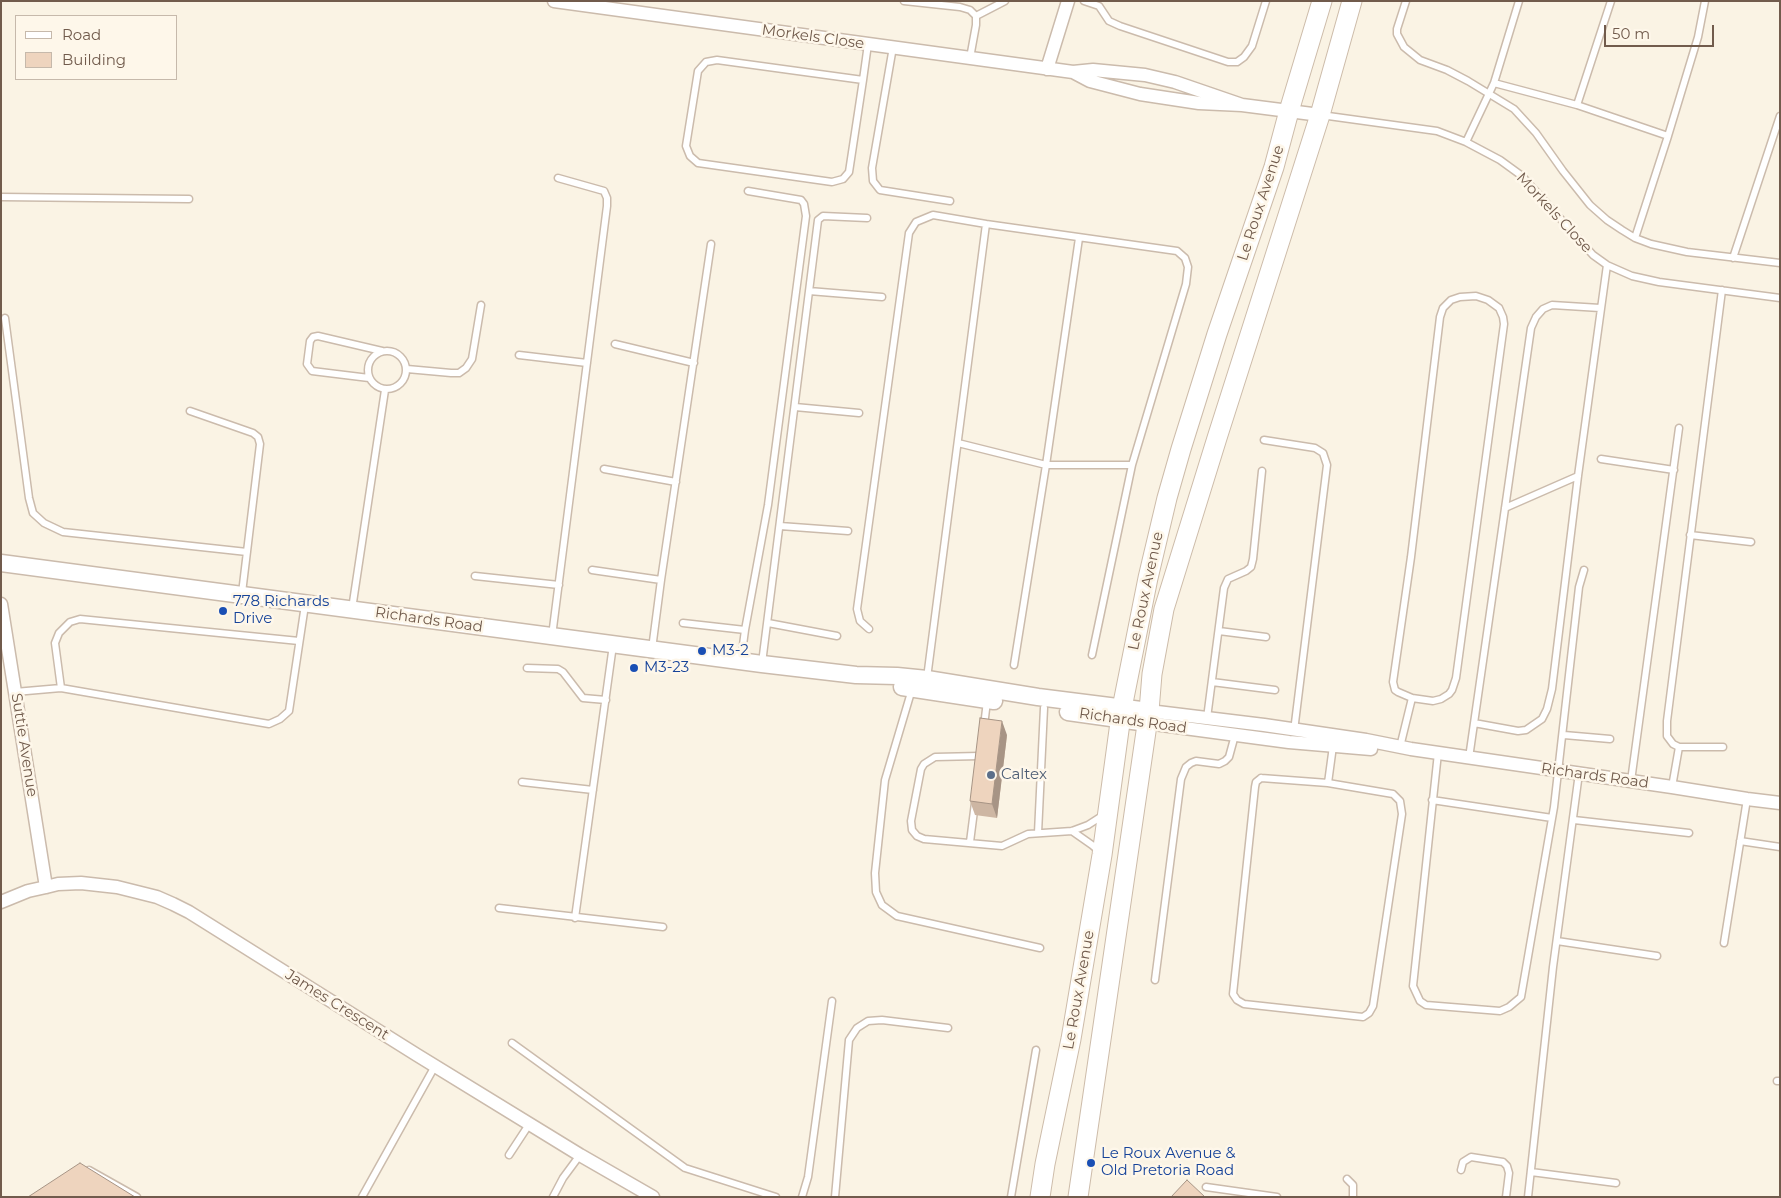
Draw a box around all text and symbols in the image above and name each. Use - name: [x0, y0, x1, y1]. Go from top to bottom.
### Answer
- legend: [15, 15, 178, 80]
- scale bar: [1606, 15, 1716, 47]
- street label: Morkels Close: [761, 21, 865, 53]
- text: 50 m: [1612, 24, 1650, 43]
- text: Road: [62, 25, 101, 44]
- text: Building: [62, 50, 126, 69]
- street label: Le Roux Avenue: [1234, 143, 1288, 263]
- street label: Morkels Close: [1512, 169, 1596, 257]
- street label: Le Roux Avenue: [1125, 530, 1167, 652]
- place label: 778 Richards Drive: [233, 593, 329, 628]
- street label: Richards Road: [374, 604, 484, 636]
- marker: 778 Richards Drive: [217, 605, 229, 617]
- place label: M3-2: [712, 642, 749, 660]
- marker: M3-2: [696, 645, 708, 657]
- place label: M3-23: [644, 659, 689, 677]
- marker: M3-23: [628, 662, 640, 674]
- street label: Suttie Avenue: [7, 692, 41, 798]
- street label: Richards Road: [1078, 705, 1188, 737]
- street label: Richards Road: [1540, 760, 1650, 792]
- place label: Caltex: [1001, 766, 1047, 784]
- marker: Caltex: [985, 769, 997, 781]
- street label: Le Roux Avenue: [1060, 929, 1098, 1051]
- street label: James Crescent: [282, 966, 392, 1044]
- place label: Le Roux Avenue & Old Pretoria Road: [1101, 1145, 1236, 1180]
- marker: Le Roux Avenue & Old Pretoria Road: [1085, 1157, 1097, 1169]

